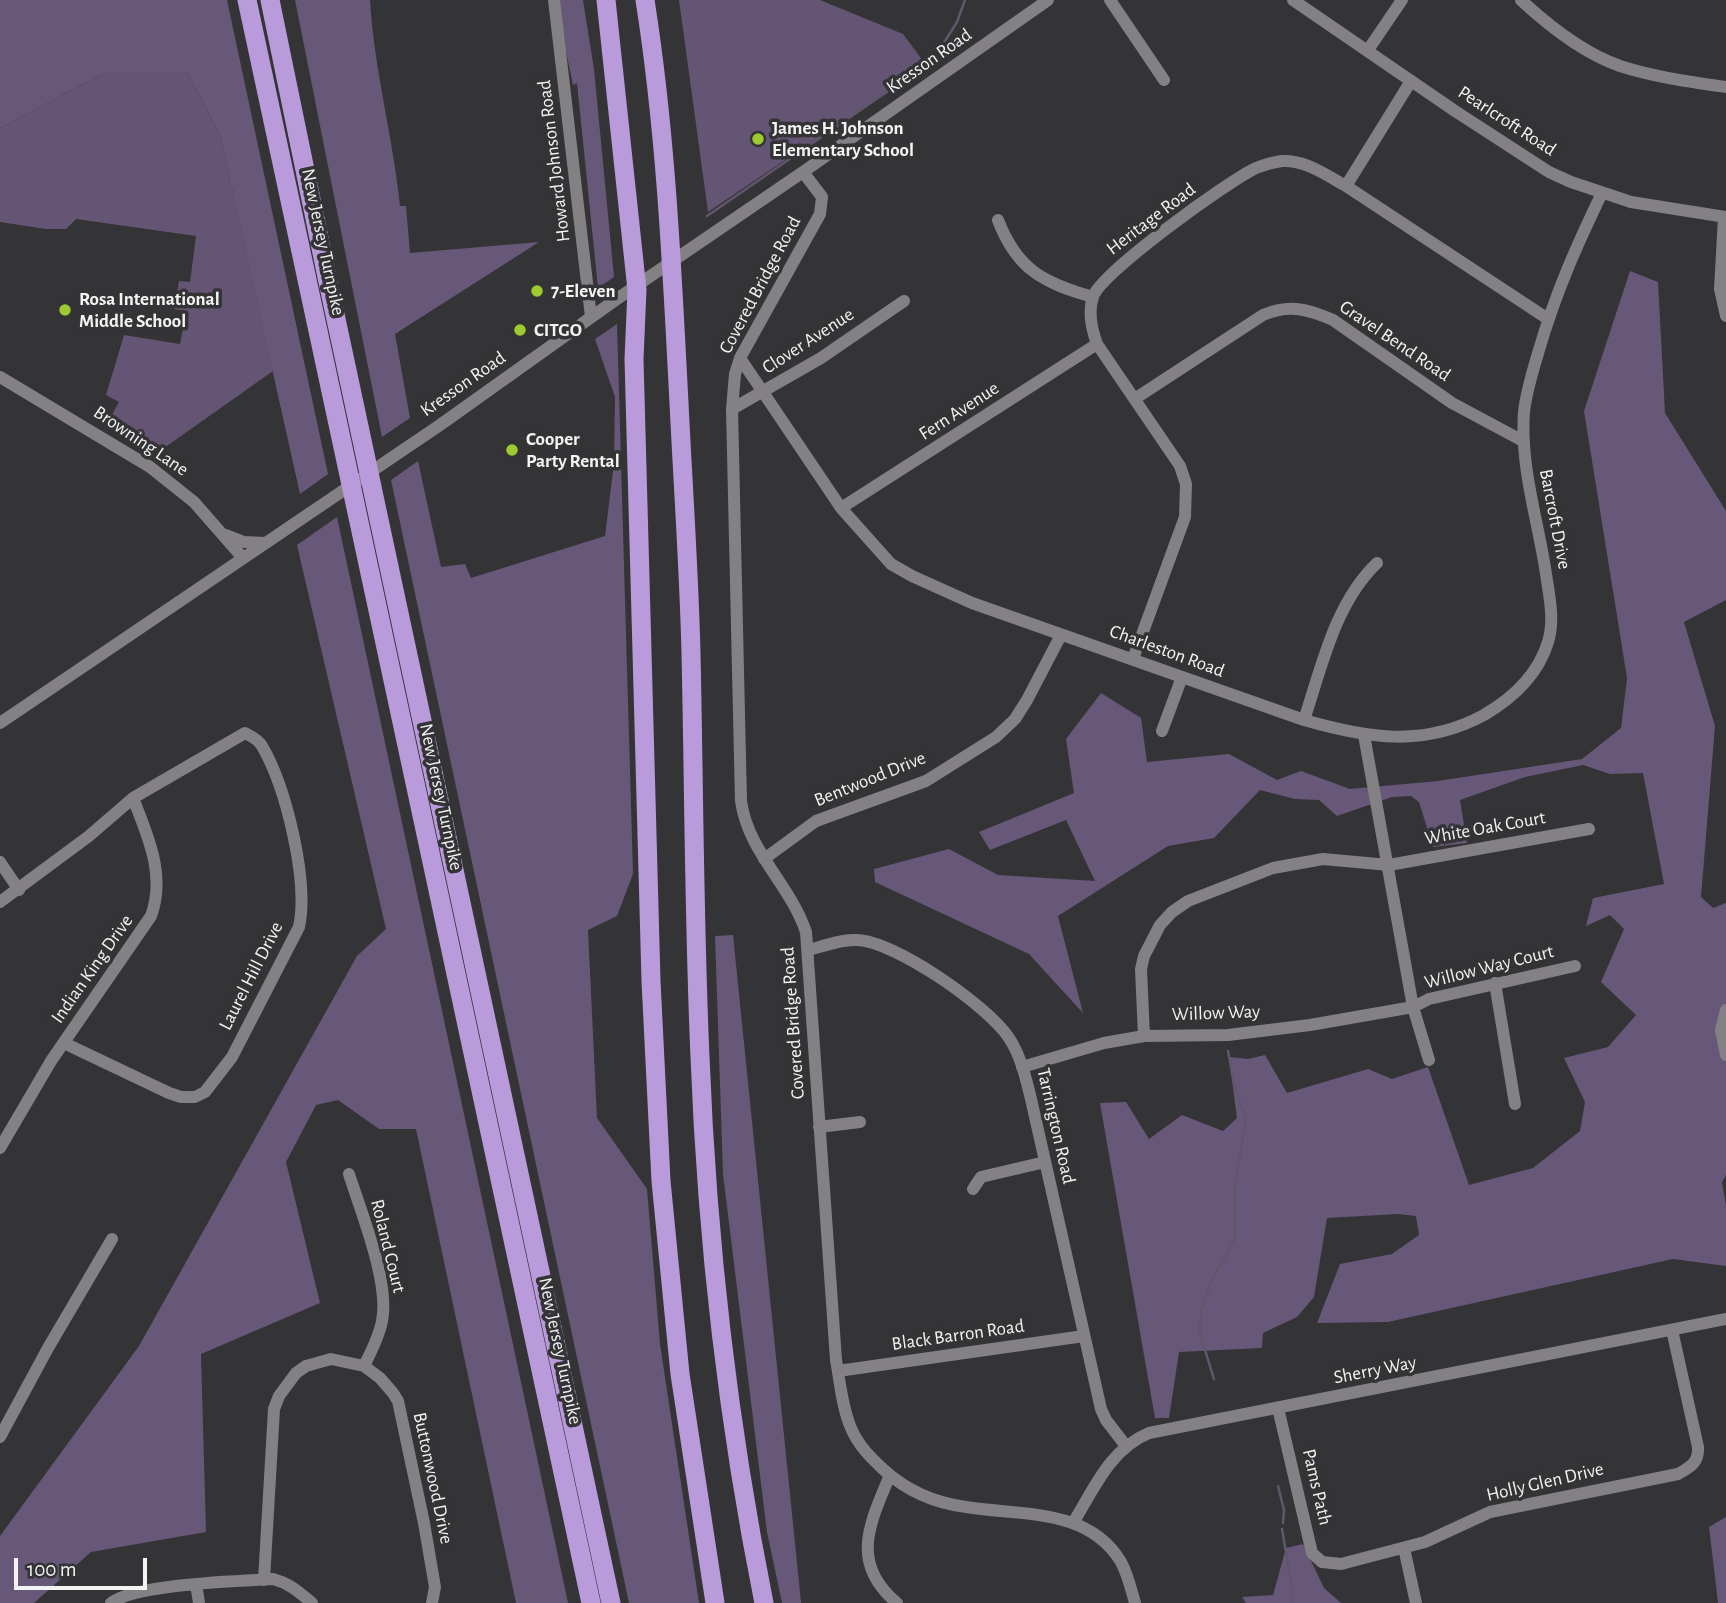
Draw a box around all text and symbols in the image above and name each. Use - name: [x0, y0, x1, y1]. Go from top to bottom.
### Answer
- street label: Kresson Road: [882, 23, 976, 99]
- street label: Howard Johnson Road: [533, 79, 575, 243]
- street label: Pearlcroft Road: [1454, 81, 1560, 161]
- place label: James H. Johnson Elementary School: [772, 117, 914, 161]
- marker: James H. Johnson Elementary School: [750, 131, 766, 147]
- street label: New Jersey Turnpike: [296, 167, 350, 317]
- street label: Heritage Road: [1102, 178, 1200, 260]
- street label: Covered Bridge Road: [714, 212, 806, 358]
- place label: 7-Eleven: [551, 280, 615, 302]
- marker: 7-Eleven: [529, 283, 545, 299]
- place label: Rosa International Middle School: [79, 288, 220, 332]
- street label: Gravel Bend Road: [1335, 295, 1455, 387]
- marker: Rosa International Middle School: [57, 302, 73, 318]
- street label: Clover Avenue: [758, 303, 858, 379]
- place label: CITGO: [534, 319, 582, 341]
- marker: CITGO: [512, 322, 528, 338]
- street label: Kresson Road: [416, 346, 510, 422]
- street label: Fern Avenue: [915, 377, 1003, 445]
- street label: Browning Lane: [89, 401, 193, 481]
- place label: Cooper Party Rental: [526, 428, 620, 472]
- marker: Cooper Party Rental: [504, 442, 520, 458]
- street label: Barcroft Drive: [1534, 467, 1576, 571]
- street label: Charleston Road: [1106, 620, 1228, 682]
- street label: New Jersey Turnpike: [414, 722, 468, 872]
- street label: Bentwood Drive: [811, 746, 929, 812]
- street label: White Oak Court: [1423, 806, 1547, 850]
- street label: Indian King Drive: [46, 910, 138, 1028]
- street label: Laurel Hill Drive: [214, 918, 288, 1034]
- street label: Willow Way Court: [1422, 940, 1556, 994]
- street label: Covered Bridge Road: [776, 946, 810, 1100]
- street label: Willow Way: [1171, 1000, 1261, 1026]
- street label: Tarrington Road: [1032, 1066, 1080, 1186]
- street label: Roland Court: [365, 1197, 411, 1295]
- street label: New Jersey Turnpike: [533, 1276, 587, 1426]
- street label: Black Barron Road: [890, 1314, 1026, 1356]
- street label: Sherry Way: [1332, 1351, 1418, 1389]
- street label: Buttonwood Drive: [408, 1410, 458, 1546]
- street label: Pams Path: [1297, 1447, 1337, 1527]
- street label: Holly Glen Drive: [1484, 1457, 1606, 1507]
- scale bar: [18, 1544, 150, 1588]
- text: 100 m: [27, 1559, 77, 1580]

